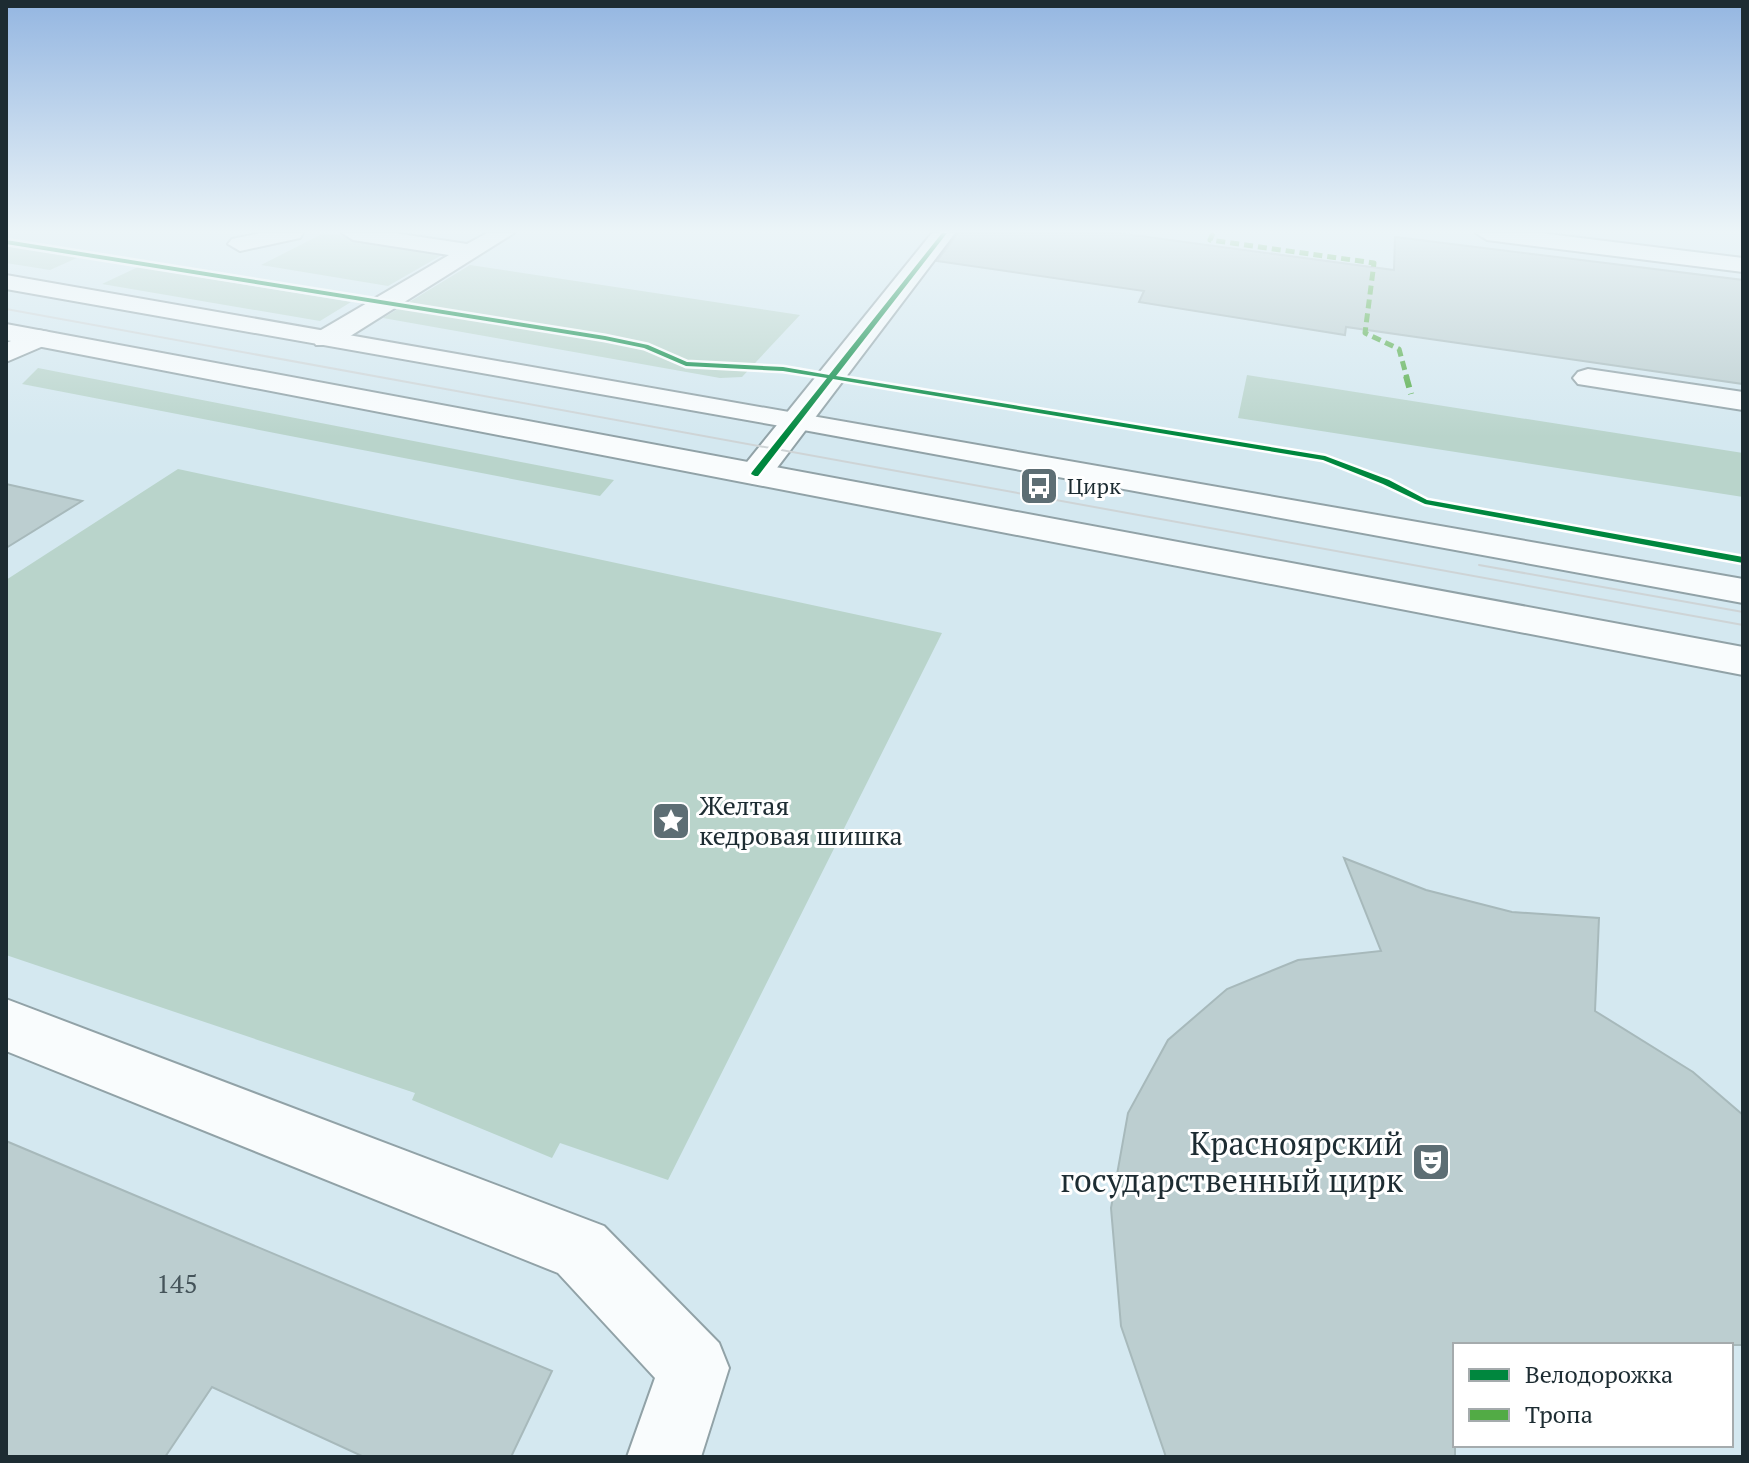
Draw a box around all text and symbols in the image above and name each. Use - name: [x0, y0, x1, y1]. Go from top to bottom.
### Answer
- bus stop icon: Цирк: [1018, 465, 1060, 507]
- place label: Цирк: [1067, 471, 1121, 500]
- place label: Желтая кедровая шишка: [699, 788, 903, 852]
- place icon: Желтая кедровая шишка: [650, 800, 692, 842]
- place label: Красноярский государственный цирк: [1060, 1122, 1404, 1201]
- theatre icon: Красноярский государственный цирк: [1410, 1141, 1452, 1183]
- house number: 145: [156, 1266, 198, 1300]
- legend: [1453, 1343, 1733, 1447]
- text: Велодорожка: [1525, 1358, 1673, 1390]
- text: Тропа: [1525, 1398, 1593, 1430]

